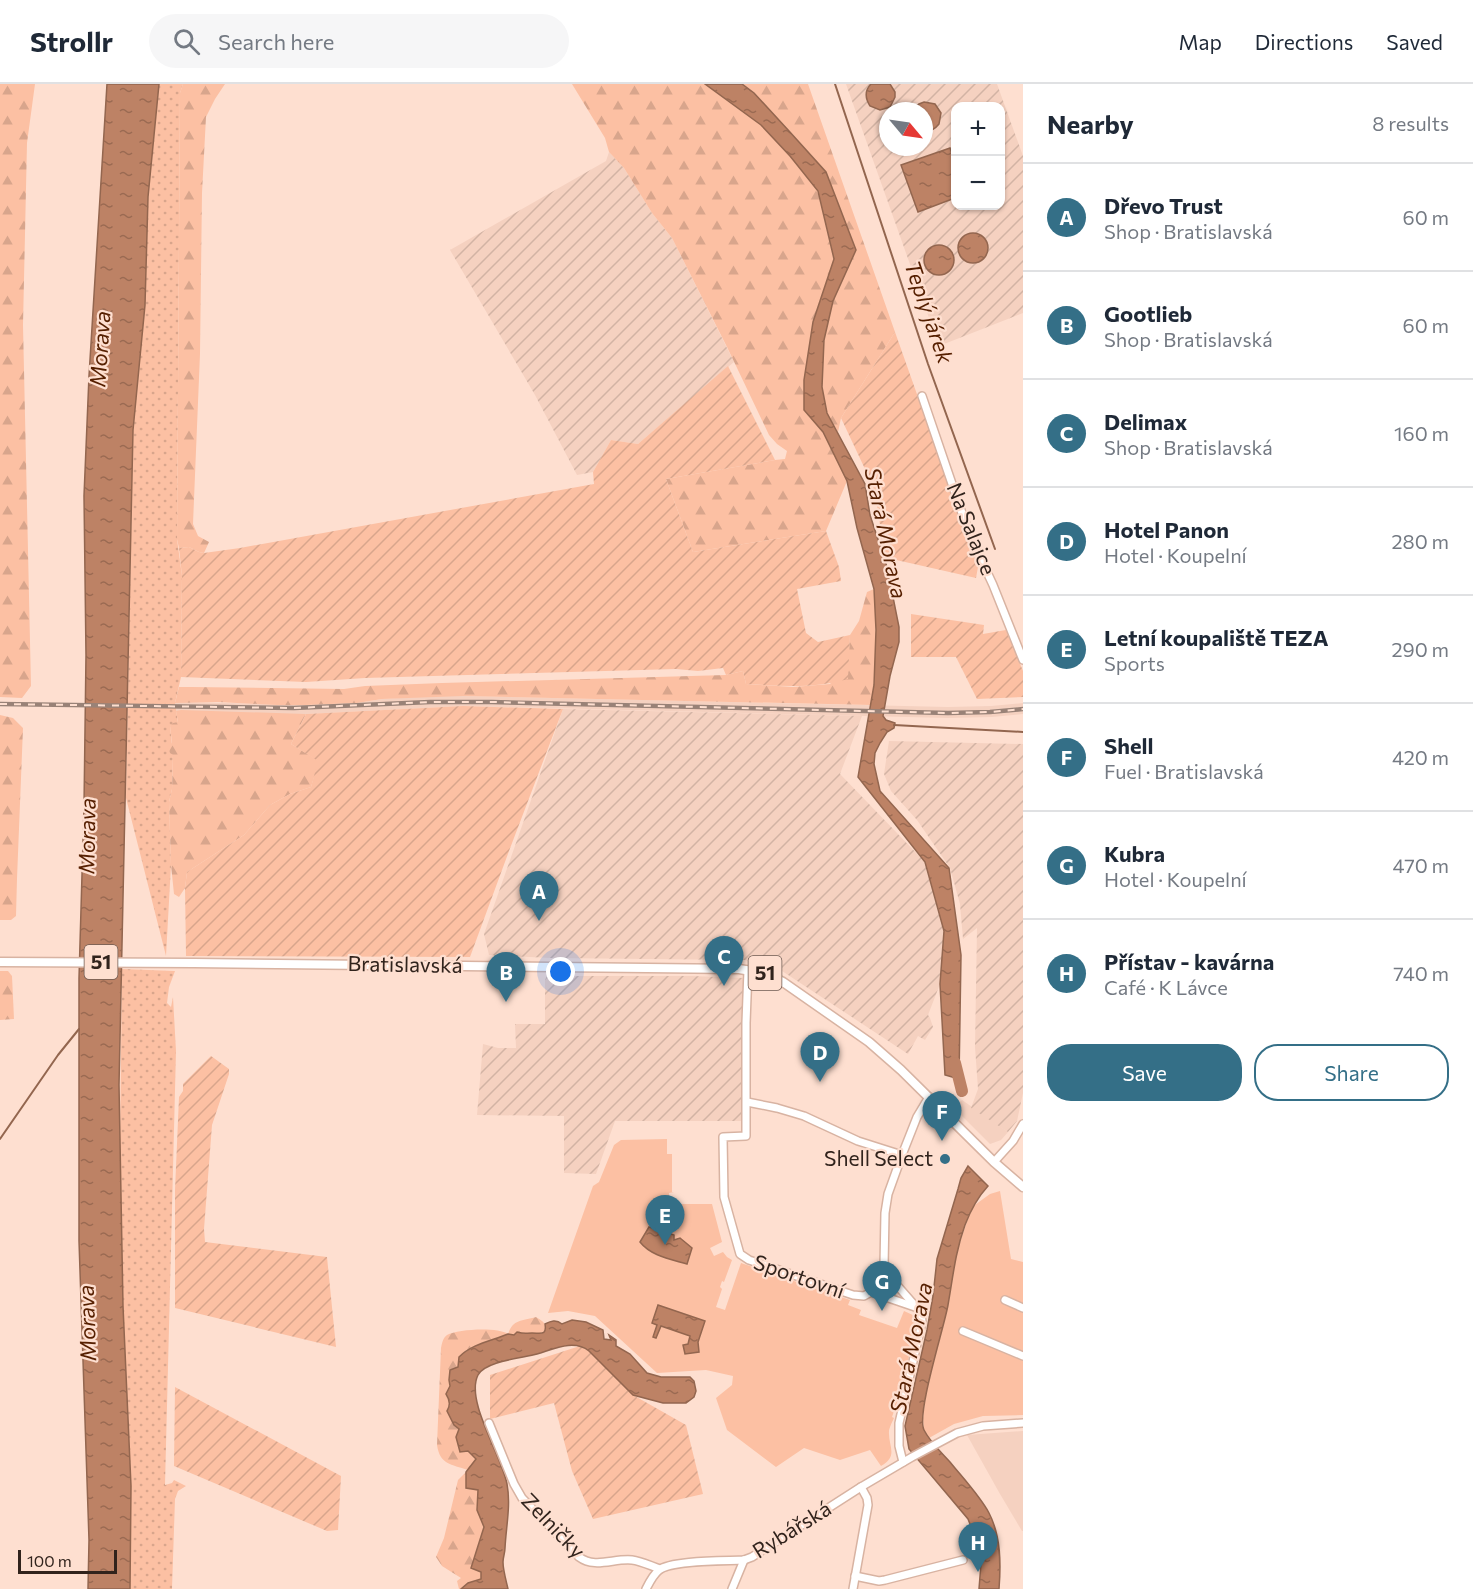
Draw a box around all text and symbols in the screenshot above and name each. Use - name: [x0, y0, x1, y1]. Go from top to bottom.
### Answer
- search box: [149, 14, 569, 68]
- text: Strollr: [30, 24, 113, 58]
- icon: search: [170, 25, 203, 58]
- text: Search here: [218, 28, 334, 55]
- text: Map: [1179, 29, 1222, 54]
- text: Directions: [1255, 29, 1353, 54]
- text: Saved: [1386, 29, 1443, 54]
- north arrow: [879, 102, 933, 156]
- map controls: [951, 102, 1005, 210]
- button: +: [951, 102, 1005, 156]
- text: Nearby: [1047, 108, 1134, 139]
- text: 8 results: [1372, 111, 1449, 135]
- button: −: [951, 156, 1005, 210]
- text: Dřevo Trust: [1104, 192, 1223, 219]
- text: A: [1059, 205, 1074, 229]
- text: 60 m: [1403, 205, 1449, 229]
- text: Shop · Bratislavská: [1104, 219, 1273, 243]
- water label: Teplý járek: [899, 257, 960, 368]
- text: Gootlieb: [1104, 300, 1192, 327]
- water label: Morava: [83, 310, 116, 388]
- text: B: [1060, 313, 1073, 337]
- text: 60 m: [1403, 313, 1449, 337]
- text: Shop · Bratislavská: [1104, 327, 1273, 351]
- text: Delimax: [1104, 408, 1187, 435]
- text: C: [1060, 421, 1073, 445]
- text: 160 m: [1394, 421, 1449, 445]
- text: Shop · Bratislavská: [1104, 435, 1273, 459]
- water label: Stará Morava: [859, 465, 914, 601]
- street label: Na Salajce: [943, 479, 1002, 578]
- text: Hotel Panon: [1104, 516, 1229, 543]
- text: D: [1059, 529, 1074, 553]
- text: 280 m: [1391, 529, 1449, 553]
- text: Hotel · Koupelní: [1104, 543, 1247, 567]
- text: Letní koupaliště TEZA: [1104, 624, 1328, 651]
- text: E: [1061, 637, 1072, 661]
- text: 290 m: [1391, 637, 1449, 661]
- text: Sports: [1104, 651, 1165, 675]
- text: Shell: [1104, 732, 1154, 759]
- text: F: [1061, 745, 1072, 769]
- text: 420 m: [1392, 745, 1449, 769]
- text: Fuel · Bratislavská: [1104, 759, 1264, 783]
- water label: Morava: [72, 798, 101, 874]
- text: Kubra: [1104, 840, 1165, 867]
- text: G: [1059, 853, 1074, 877]
- text: 470 m: [1393, 853, 1449, 877]
- text: Hotel · Koupelní: [1104, 867, 1247, 891]
- pin: A: [520, 872, 558, 921]
- pin: C: [704, 936, 744, 986]
- road number: 51: [84, 945, 118, 979]
- text: Přístav - kavárna: [1104, 948, 1274, 975]
- street label: Bratislavská: [347, 950, 463, 977]
- pin: B: [486, 952, 526, 1002]
- road number: 51: [748, 956, 782, 990]
- your location: [546, 957, 575, 986]
- text: H: [1059, 961, 1074, 985]
- text: 740 m: [1393, 961, 1449, 985]
- text: Café · K Lávce: [1104, 975, 1228, 999]
- pin: D: [800, 1032, 840, 1082]
- button: Save: [1047, 1044, 1242, 1101]
- button: Share: [1254, 1044, 1449, 1101]
- pin: F: [922, 1092, 962, 1141]
- place label: Shell Select: [824, 1145, 933, 1170]
- marker: Shell Select: [938, 1152, 952, 1166]
- pin: E: [646, 1196, 684, 1245]
- street label: Sportovní: [751, 1248, 849, 1303]
- pin: G: [862, 1262, 902, 1311]
- water label: Stará Morava: [883, 1280, 938, 1416]
- water label: Morava: [72, 1284, 101, 1362]
- street label: Zelničky: [517, 1487, 591, 1563]
- street label: Rybářská: [747, 1495, 835, 1563]
- pin: H: [958, 1522, 998, 1572]
- scale bar: [18, 1547, 117, 1574]
- text: 100 m: [27, 1551, 72, 1570]

